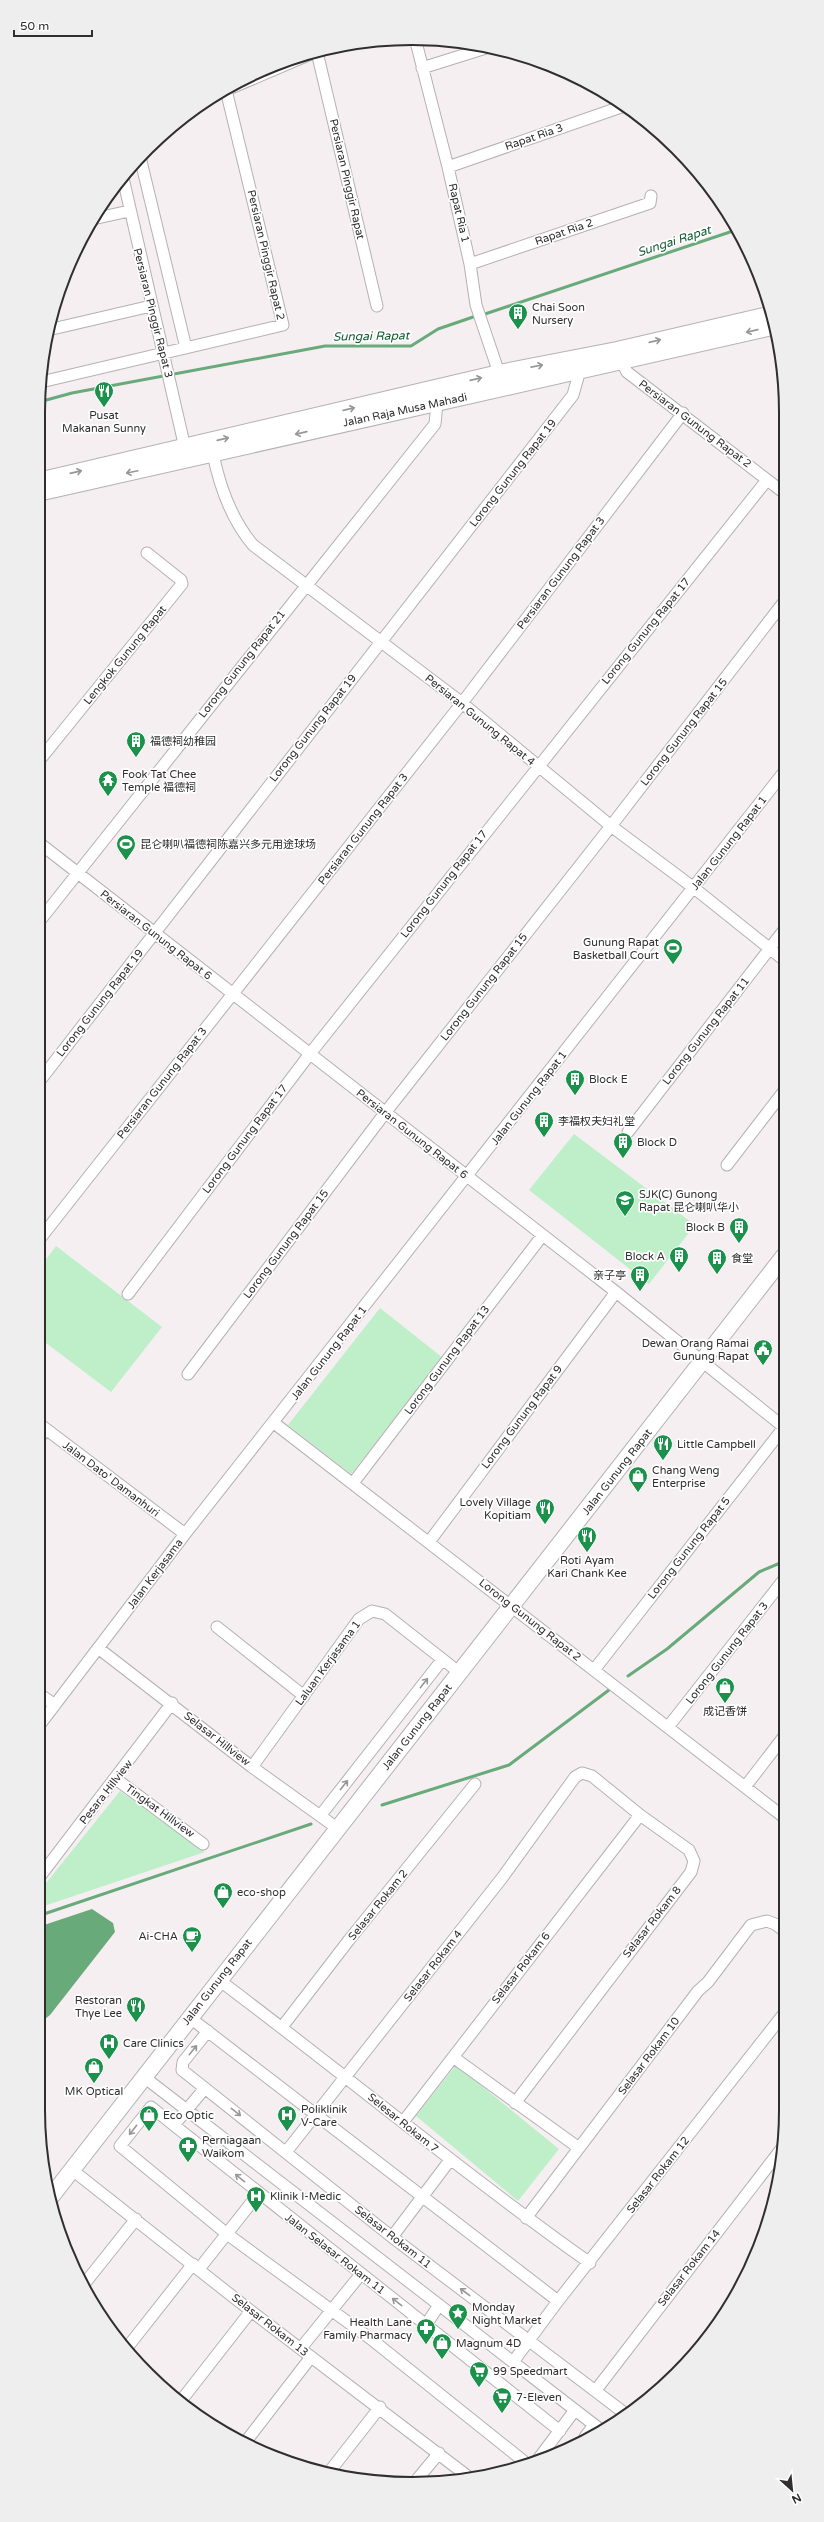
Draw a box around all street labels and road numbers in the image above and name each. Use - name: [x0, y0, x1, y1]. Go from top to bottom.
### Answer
- street label: Persiaran Pinggir Rapat: [327, 117, 367, 241]
- street label: Rapat Ria 3: [503, 121, 565, 153]
- street label: Rapat Ria 1: [446, 182, 472, 244]
- street label: Persiaran Pinggir Rapat 2: [245, 189, 287, 321]
- street label: Rapat Ria 2: [533, 216, 595, 248]
- street label: Persiaran Pinggir Rapat 3: [131, 247, 175, 379]
- street label: Persiaran Gunung Rapat 2: [636, 377, 754, 471]
- street label: Jalan Raja Musa Mahadi: [342, 390, 468, 430]
- street label: Lorong Gunung Rapat 19: [467, 417, 559, 529]
- street label: Persiaran Gunung Rapat 3: [514, 514, 608, 632]
- street label: Lorong Gunung Rapat 17: [599, 575, 693, 687]
- street label: Lengkok Gunung Rapat: [81, 603, 169, 707]
- street label: Lorong Gunung Rapat 21: [196, 608, 288, 720]
- street label: Lorong Gunung Rapat 19: [267, 672, 359, 784]
- street label: Persiaran Gunung Rapat 4: [422, 672, 538, 768]
- street label: Lorong Gunung Rapat 15: [638, 676, 730, 788]
- street label: Persiaran Gunung Rapat 3: [315, 771, 411, 887]
- street label: Jalan Gunung Rapat 1: [688, 793, 770, 893]
- street label: Lorong Gunung Rapat 17: [398, 828, 490, 940]
- street label: Persiaran Gunung Rapat 6: [98, 887, 214, 983]
- street label: Lorong Gunung Rapat 15: [438, 931, 530, 1043]
- street label: Lorong Gunung Rapat 19: [54, 947, 146, 1059]
- street label: Lorong Gunung Rapat 11: [660, 975, 752, 1087]
- street label: Persiaran Gunung Rapat 3: [114, 1025, 210, 1141]
- street label: Jalan Gunung Rapat 1: [488, 1048, 570, 1148]
- street label: Lorong Gunung Rapat 17: [200, 1082, 290, 1196]
- street label: Persiaran Gunung Rapat 6: [354, 1086, 470, 1182]
- street label: Lorong Gunung Rapat 15: [241, 1187, 331, 1301]
- street label: Jalan Gunung Rapat 1: [288, 1303, 370, 1403]
- street label: Lorong Gunung Rapat 13: [402, 1303, 492, 1417]
- street label: Lorong Gunung Rapat 9: [479, 1363, 565, 1471]
- street label: Jalan Gunung Rapat: [579, 1426, 655, 1518]
- street label: Jalan Dato' Damanhuri: [60, 1438, 162, 1520]
- street label: Lorong Gunung Rapat 5: [645, 1494, 733, 1602]
- street label: Jalan Kerjasama: [124, 1536, 186, 1612]
- street label: Lorong Gunung Rapat 2: [476, 1576, 584, 1664]
- street label: Lorong Gunung Rapat 3: [683, 1599, 771, 1707]
- street label: Laluan Kerjasama 1: [293, 1618, 363, 1708]
- street label: Jalan Gunung Rapat: [379, 1681, 455, 1773]
- street label: Selasar Hillview: [181, 1709, 253, 1769]
- street label: Pesara Hillview: [77, 1757, 135, 1827]
- street label: Tingkat Hillview: [123, 1782, 197, 1840]
- street label: Selasar Rokam 2: [346, 1867, 410, 1943]
- street label: Selasar Rokam 8: [620, 1884, 684, 1960]
- street label: Selasar Rokam 4: [401, 1928, 465, 2004]
- street label: Selasar Rokam 6: [489, 1930, 553, 2006]
- street label: Jalan Gunung Rapat: [179, 1936, 255, 2028]
- street label: Selasar Rokam 10: [616, 2015, 682, 2097]
- street label: Selesar Rokam 7: [365, 2091, 441, 2155]
- street label: Selasar Rokam 12: [624, 2134, 692, 2216]
- street label: Selasar Rokam 11: [352, 2203, 434, 2271]
- street label: Jalan Selasar Rokam 11: [282, 2211, 388, 2297]
- street label: Selasar Rokam 14: [655, 2227, 723, 2309]
- street label: Selasar Rokam 13: [229, 2291, 311, 2359]

